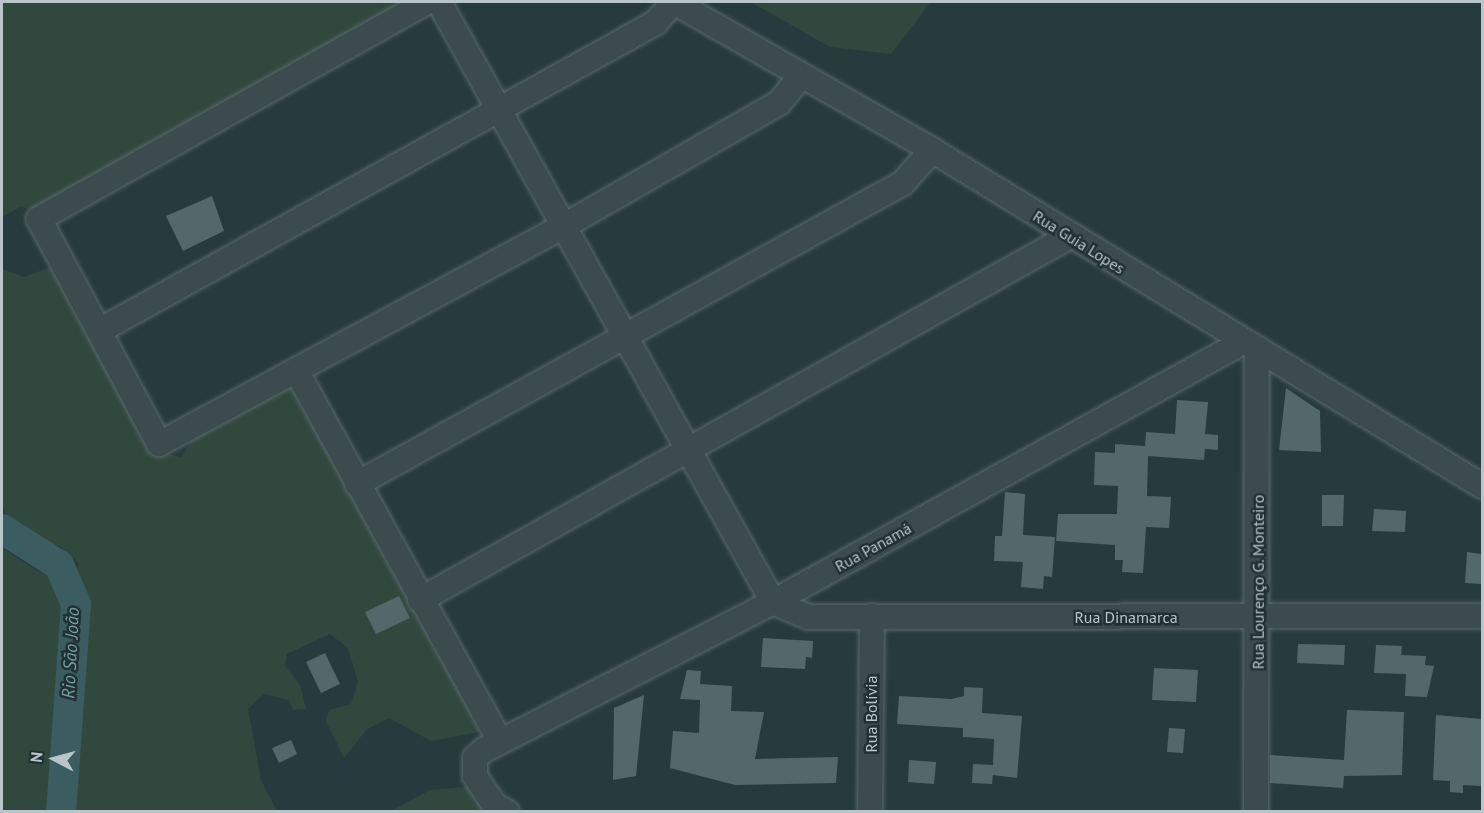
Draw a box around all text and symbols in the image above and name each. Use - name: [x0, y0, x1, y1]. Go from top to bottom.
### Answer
- street label: Rua Guia Lopes: [1030, 206, 1128, 278]
- street label: Rua Lourenço G. Monteiro: [1248, 494, 1268, 670]
- street label: Rua Panamá: [832, 518, 914, 576]
- water label: Rio São João: [58, 607, 84, 699]
- street label: Rua Dinamarca: [1074, 607, 1178, 627]
- street label: Rua Bolívia: [861, 675, 881, 753]
- north arrow: [24, 729, 84, 789]
- text: N: [26, 751, 47, 763]

